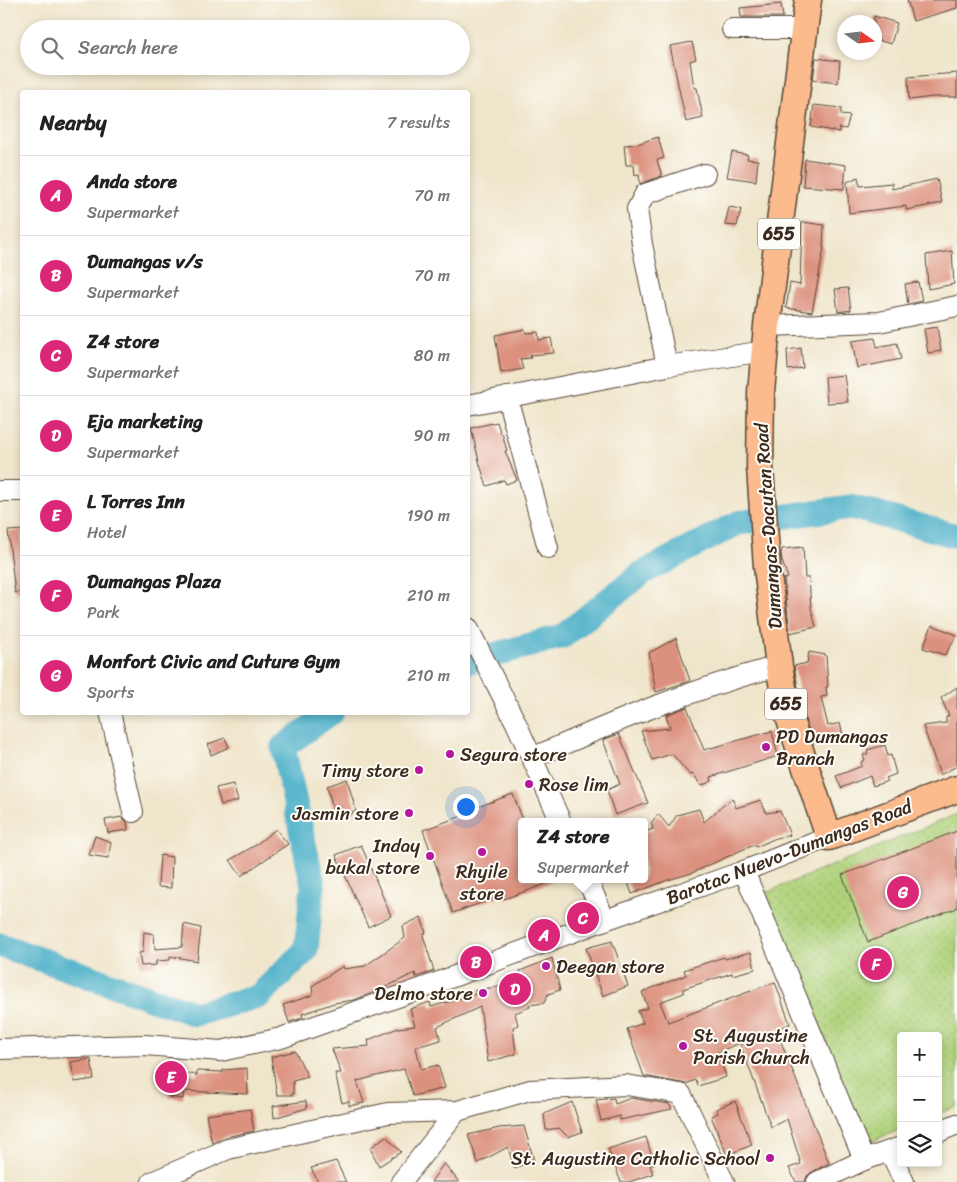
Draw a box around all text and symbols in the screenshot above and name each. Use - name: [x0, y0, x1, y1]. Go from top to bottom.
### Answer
- north arrow: [837, 15, 882, 60]
- search box: [20, 20, 470, 75]
- text: Search here: [78, 31, 178, 64]
- icon: search: [38, 34, 66, 62]
- text: Nearby: [40, 104, 106, 142]
- text: 7 results: [387, 108, 450, 137]
- text: Anda store: [87, 165, 177, 198]
- text: A: [51, 181, 61, 210]
- text: 70 m: [414, 181, 450, 210]
- text: Supermarket: [87, 198, 179, 227]
- road number: 655: [758, 218, 800, 250]
- text: Dumangas v/s: [87, 245, 203, 278]
- text: B: [51, 261, 61, 290]
- text: 70 m: [414, 261, 450, 290]
- text: Supermarket: [87, 278, 179, 307]
- text: Z4 store: [87, 325, 159, 358]
- text: C: [51, 341, 61, 370]
- text: 80 m: [414, 341, 450, 370]
- text: Supermarket: [87, 358, 179, 387]
- text: Eja marketing: [87, 405, 203, 438]
- text: D: [51, 421, 61, 450]
- text: 90 m: [414, 421, 450, 450]
- street label: Dumangas-Dacutan Road: [744, 421, 792, 630]
- text: Supermarket: [87, 438, 179, 467]
- text: L Torres Inn: [87, 485, 185, 518]
- text: E: [52, 501, 60, 530]
- text: 190 m: [407, 501, 450, 530]
- text: Hotel: [87, 518, 126, 547]
- text: Dumangas Plaza: [87, 565, 221, 598]
- text: F: [52, 581, 60, 610]
- text: 210 m: [407, 581, 450, 610]
- text: Park: [87, 598, 120, 627]
- text: Monfort Civic and Cuture Gym: [87, 645, 340, 678]
- text: G: [51, 661, 61, 690]
- text: 210 m: [407, 661, 450, 690]
- text: Sports: [87, 678, 134, 707]
- road number: 655: [765, 689, 807, 720]
- place label: PD Dumangas Branch: [776, 720, 888, 775]
- place label: Segura store: [460, 738, 567, 771]
- marker: PD Dumangas Branch: [760, 741, 772, 753]
- marker: Segura store: [444, 748, 456, 760]
- place label: Timy store: [321, 754, 409, 787]
- marker: Timy store: [413, 764, 425, 776]
- place label: Rose lim: [539, 768, 609, 801]
- marker: Rose lim: [523, 778, 535, 790]
- street label: Barotac Nuevo-Dumangas Road: [661, 789, 919, 914]
- your location: [453, 794, 479, 820]
- place label: Jasmin store: [292, 797, 399, 830]
- marker: Jasmin store: [403, 807, 415, 819]
- popup: [518, 818, 648, 883]
- text: Z4 store: [537, 820, 609, 853]
- place label: Inday bukal store: [325, 829, 420, 884]
- marker: Rhyile store: [476, 846, 488, 858]
- marker: Inday bukal store: [424, 850, 436, 862]
- text: Supermarket: [537, 853, 629, 882]
- place label: Rhyile store: [456, 855, 508, 910]
- pin: G: [887, 873, 919, 911]
- pin: C: [567, 899, 599, 937]
- pin: A: [528, 916, 560, 954]
- pin: B: [460, 943, 492, 981]
- pin: F: [860, 945, 892, 983]
- place label: Deegan store: [556, 950, 665, 983]
- marker: Deegan store: [540, 960, 552, 972]
- pin: D: [499, 970, 531, 1008]
- place label: Delmo store: [374, 977, 473, 1010]
- marker: Delmo store: [477, 987, 489, 999]
- place label: St. Augustine Parish Church: [693, 1019, 810, 1074]
- map controls: [897, 1032, 942, 1167]
- button: +: [897, 1032, 942, 1077]
- marker: St. Augustine Parish Church: [677, 1040, 689, 1052]
- pin: E: [155, 1058, 187, 1096]
- button: −: [897, 1077, 942, 1122]
- button: layers: [897, 1122, 942, 1167]
- place label: St. Augustine Catholic School: [511, 1142, 761, 1175]
- marker: St. Augustine Catholic School: [764, 1152, 776, 1164]

